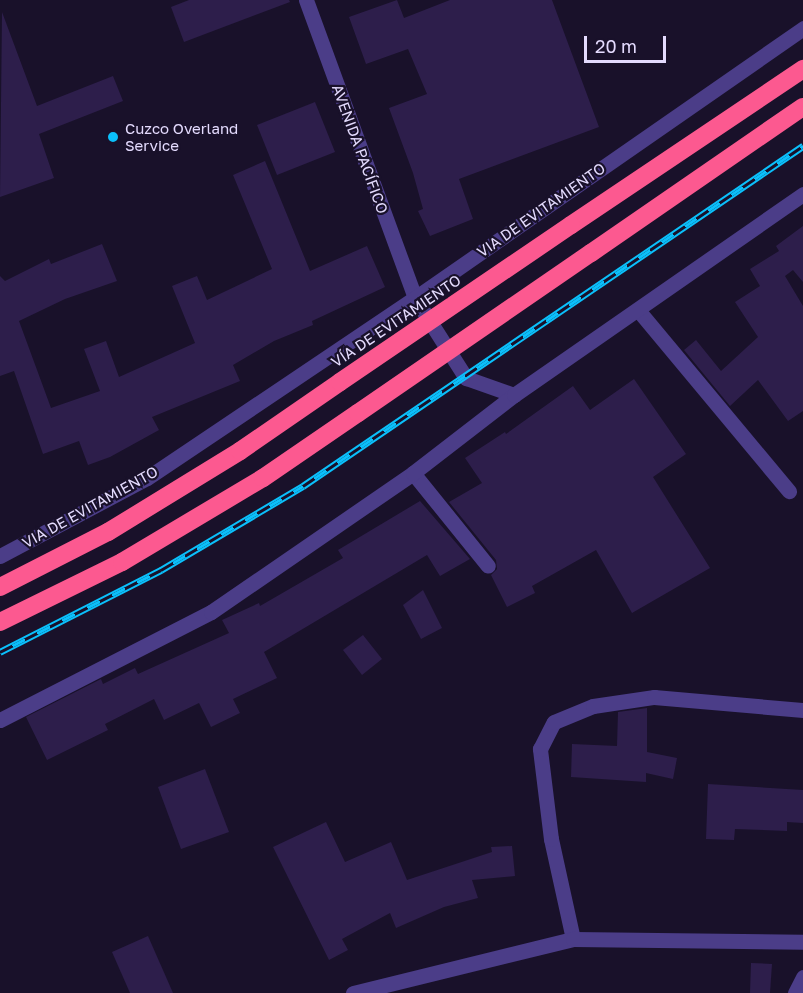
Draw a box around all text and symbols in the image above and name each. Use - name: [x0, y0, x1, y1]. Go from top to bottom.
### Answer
- scale bar: [587, 24, 670, 62]
- text: 20 m: [595, 35, 637, 57]
- street label: AVENIDA PACÍFICO: [328, 82, 392, 216]
- place label: Cuzco Overland Service: [125, 119, 238, 154]
- marker: Cuzco Overland Service: [106, 130, 120, 144]
- street label: VIA DE EVITAMIENTO: [473, 159, 609, 261]
- street label: VÍA DE EVITAMIENTO: [328, 271, 464, 371]
- street label: VIA DE EVITAMIENTO: [19, 462, 161, 552]

